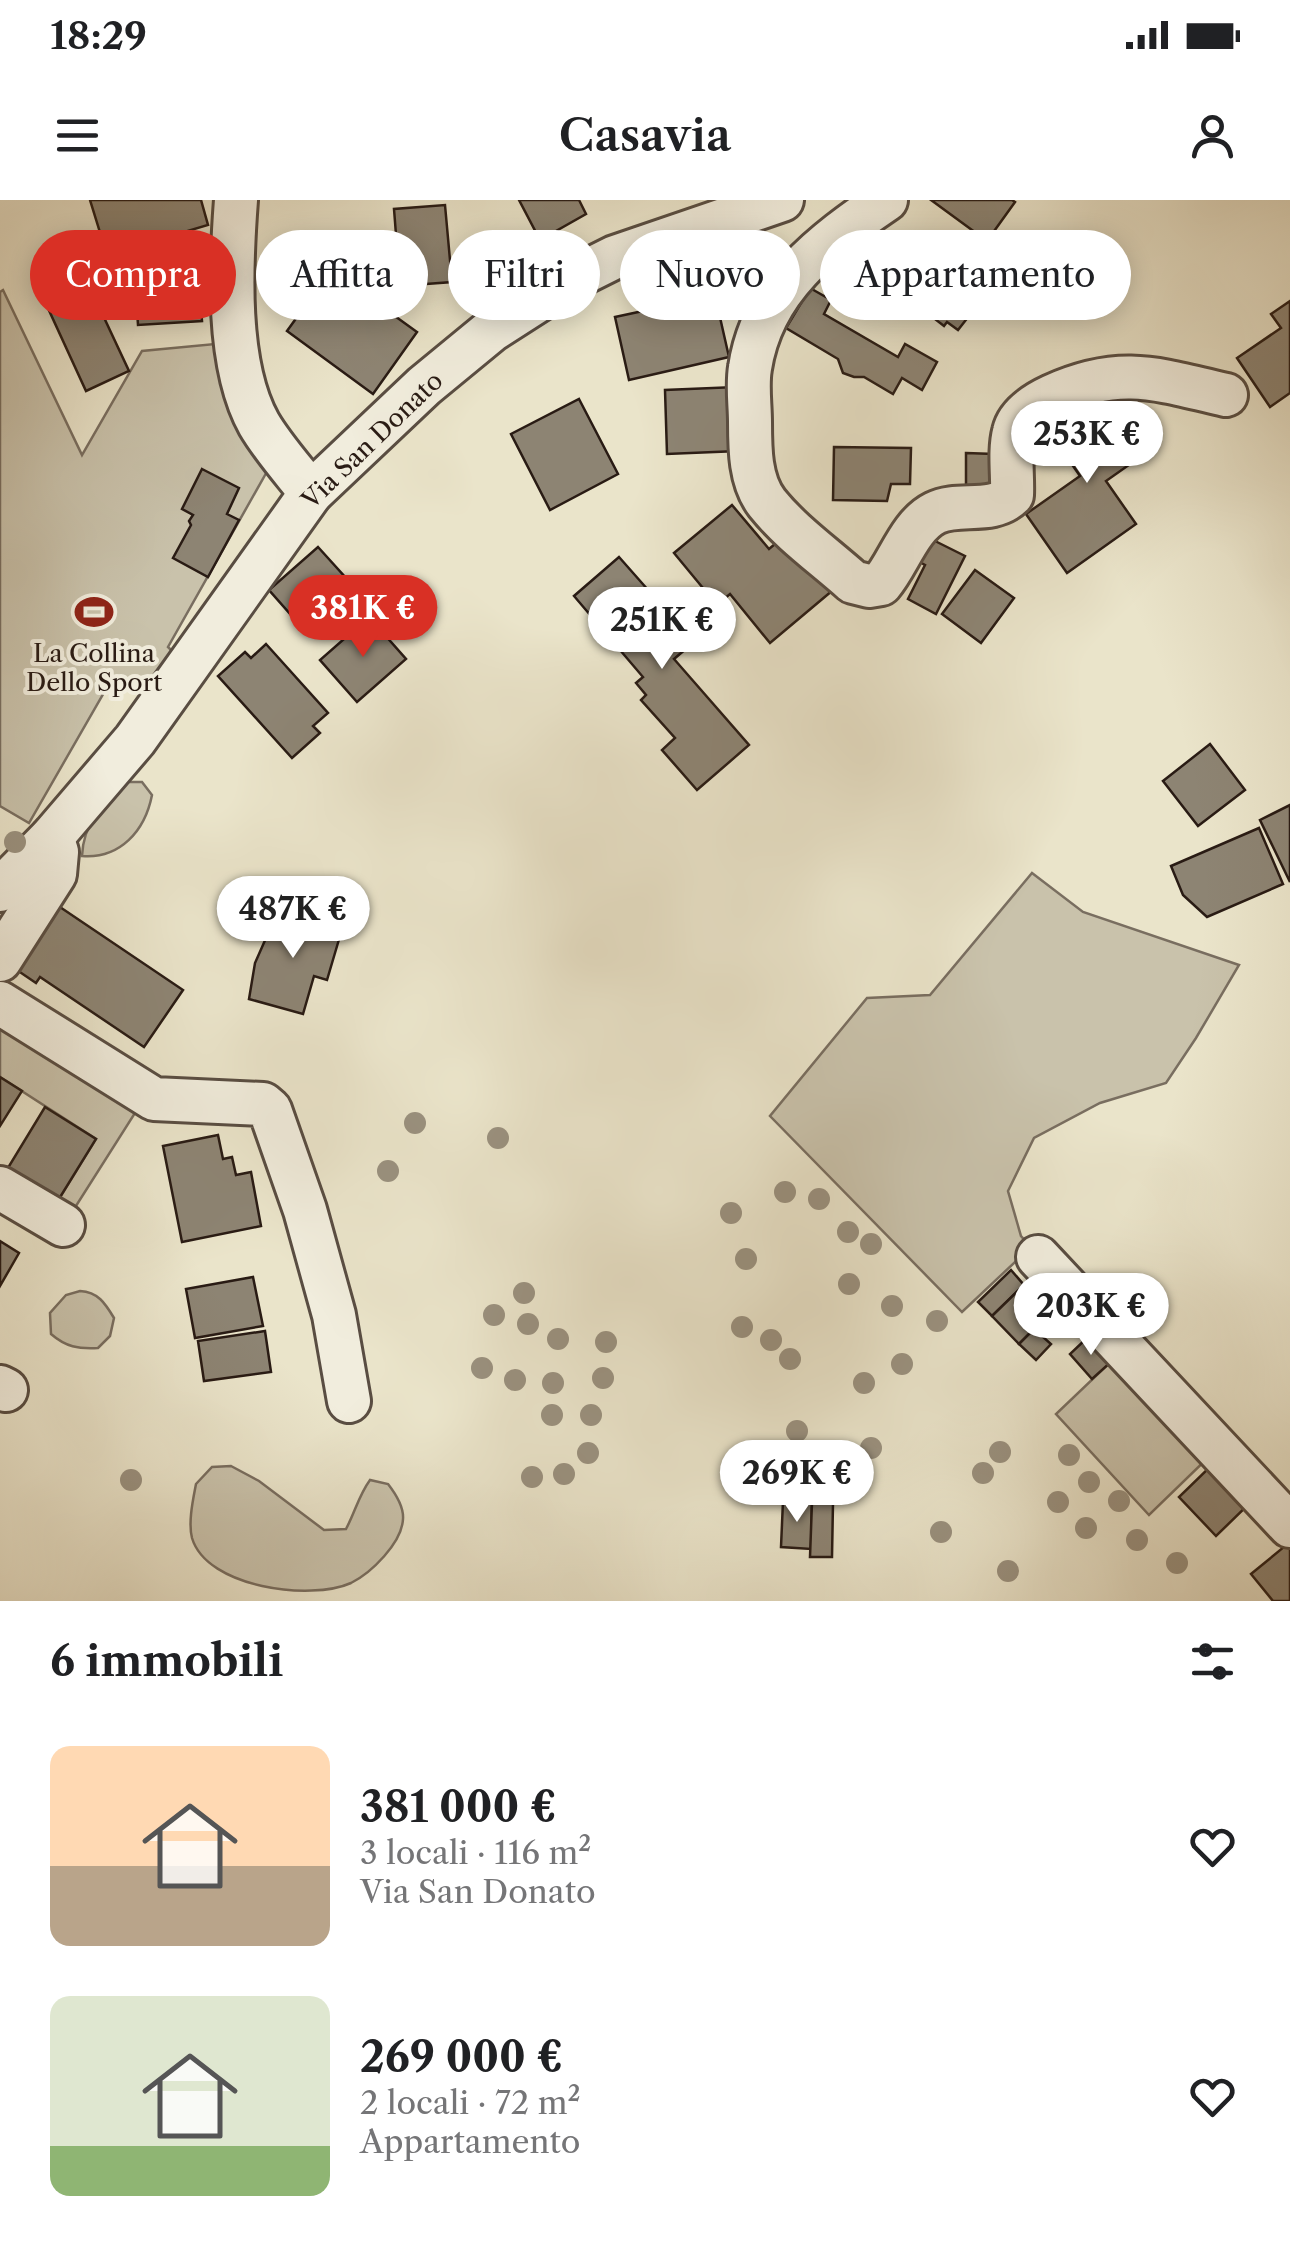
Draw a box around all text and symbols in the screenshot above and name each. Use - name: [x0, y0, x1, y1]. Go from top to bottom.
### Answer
- text: 18:29: [50, 12, 147, 59]
- text: Casavia: [559, 107, 731, 163]
- icon: menu: [50, 108, 105, 163]
- icon: person: [1185, 108, 1240, 163]
- chip: Compra: [30, 230, 236, 320]
- chip: Affitta: [256, 230, 428, 320]
- chip: Filtri: [448, 230, 600, 320]
- chip: Nuovo: [620, 230, 800, 320]
- chip: Appartamento: [820, 230, 1131, 320]
- street label: Via San Donato: [295, 365, 449, 516]
- pin: 253K €: [1006, 401, 1168, 486]
- text: 253K €: [1033, 414, 1141, 453]
- pin: 381K €: [282, 575, 444, 660]
- pin: 251K €: [581, 587, 743, 672]
- text: 381K €: [310, 588, 416, 627]
- sports icon: La Collina Dello Sport: [73, 591, 115, 633]
- text: 251K €: [610, 600, 714, 639]
- place label: La Collina Dello Sport: [26, 638, 162, 698]
- pin: 487K €: [212, 876, 374, 961]
- text: 487K €: [239, 889, 347, 928]
- pin: 203K €: [1010, 1273, 1172, 1358]
- text: 203K €: [1036, 1286, 1146, 1325]
- pin: 269K €: [716, 1440, 878, 1525]
- text: 269K €: [742, 1453, 852, 1492]
- icon: filters: [1185, 1634, 1240, 1689]
- text: 6 immobili: [50, 1635, 283, 1687]
- text: 381 000 €: [360, 1781, 557, 1833]
- icon: home: [130, 1786, 250, 1906]
- icon: heart: [1185, 1819, 1240, 1874]
- text: 3 locali · 116 m²: [360, 1833, 591, 1872]
- text: Via San Donato: [360, 1872, 596, 1911]
- text: 269 000 €: [360, 2031, 563, 2083]
- icon: home: [130, 2036, 250, 2156]
- icon: heart: [1185, 2069, 1240, 2124]
- text: 2 locali · 72 m²: [360, 2083, 581, 2122]
- text: Appartamento: [360, 2122, 580, 2161]

